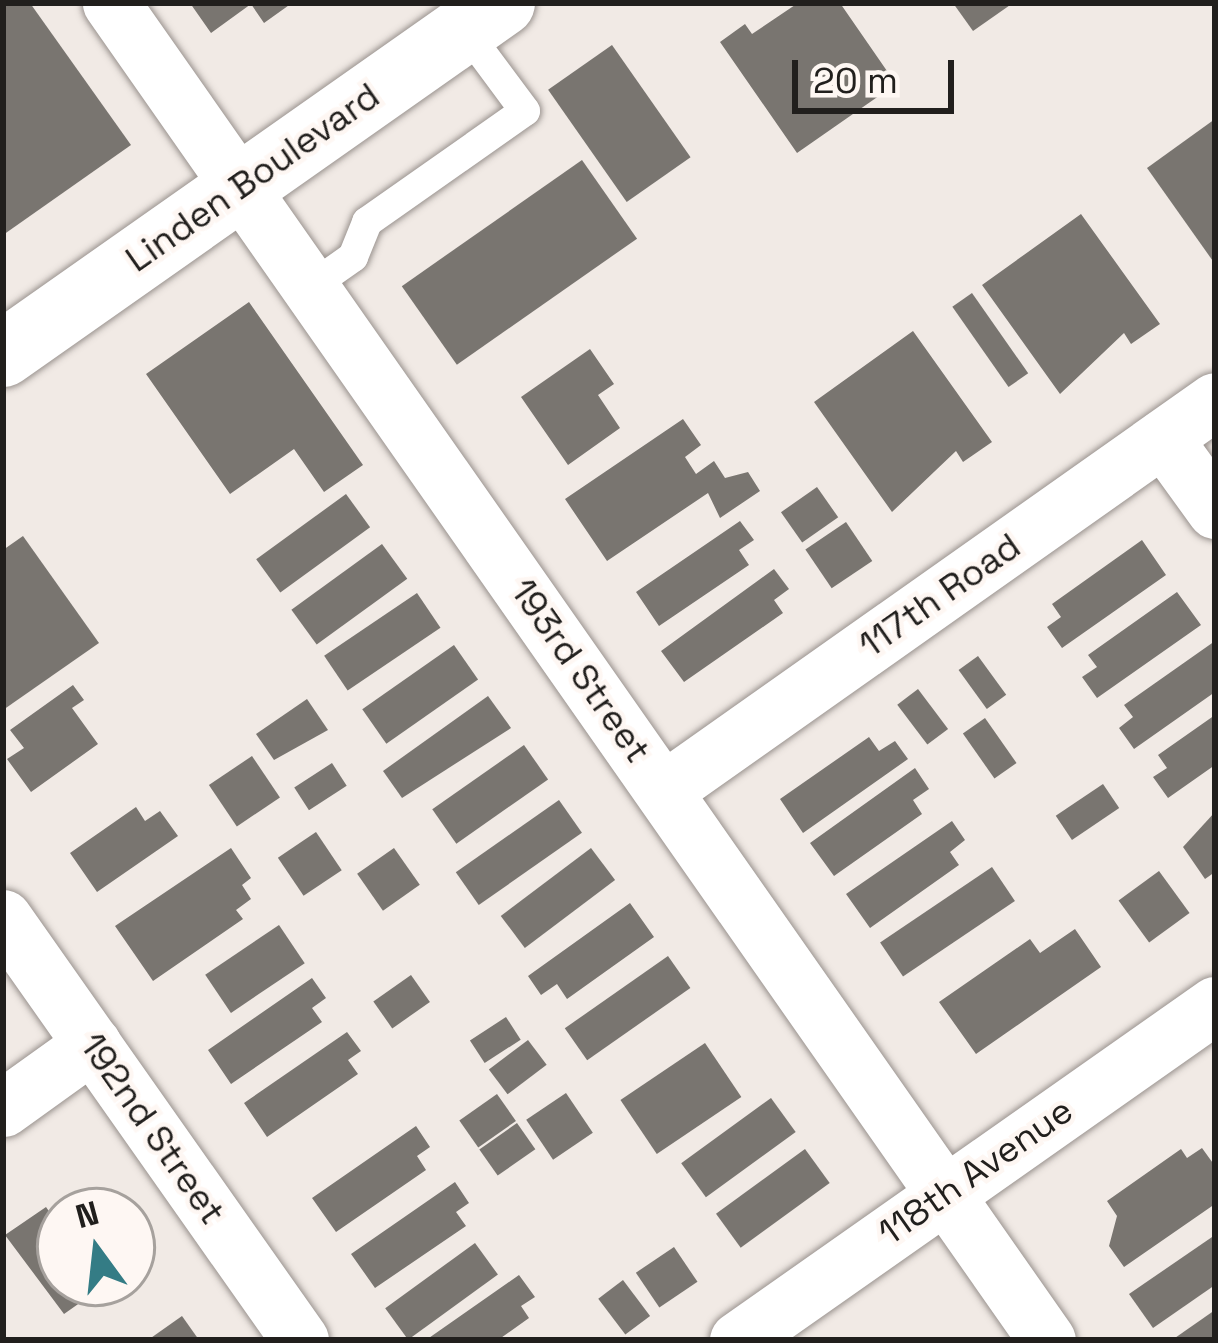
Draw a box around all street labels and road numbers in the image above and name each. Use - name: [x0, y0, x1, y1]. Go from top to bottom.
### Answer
- street label: Linden Boulevard: [118, 74, 388, 282]
- street label: 117th Road: [851, 525, 1029, 667]
- street label: 193rd Street: [501, 571, 659, 771]
- street label: 192nd Street: [70, 1025, 234, 1233]
- street label: 118th Avenue: [870, 1089, 1082, 1255]

